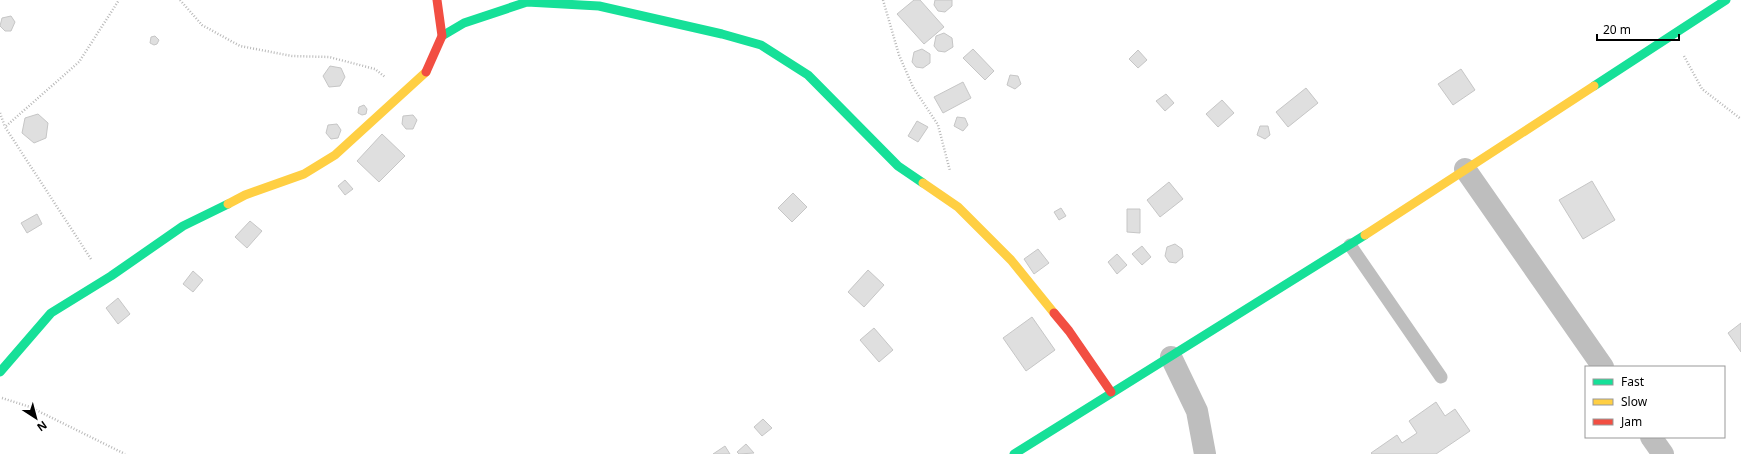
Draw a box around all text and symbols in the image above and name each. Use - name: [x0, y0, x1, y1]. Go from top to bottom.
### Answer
- scale bar: [1597, 16, 1679, 42]
- text: 20 m: [1603, 21, 1631, 38]
- legend: [1585, 366, 1725, 438]
- text: Fast: [1621, 373, 1645, 390]
- text: Slow: [1621, 393, 1648, 410]
- north arrow: [16, 398, 56, 438]
- text: Jam: [1620, 413, 1642, 430]
- text: N: [34, 418, 50, 435]

